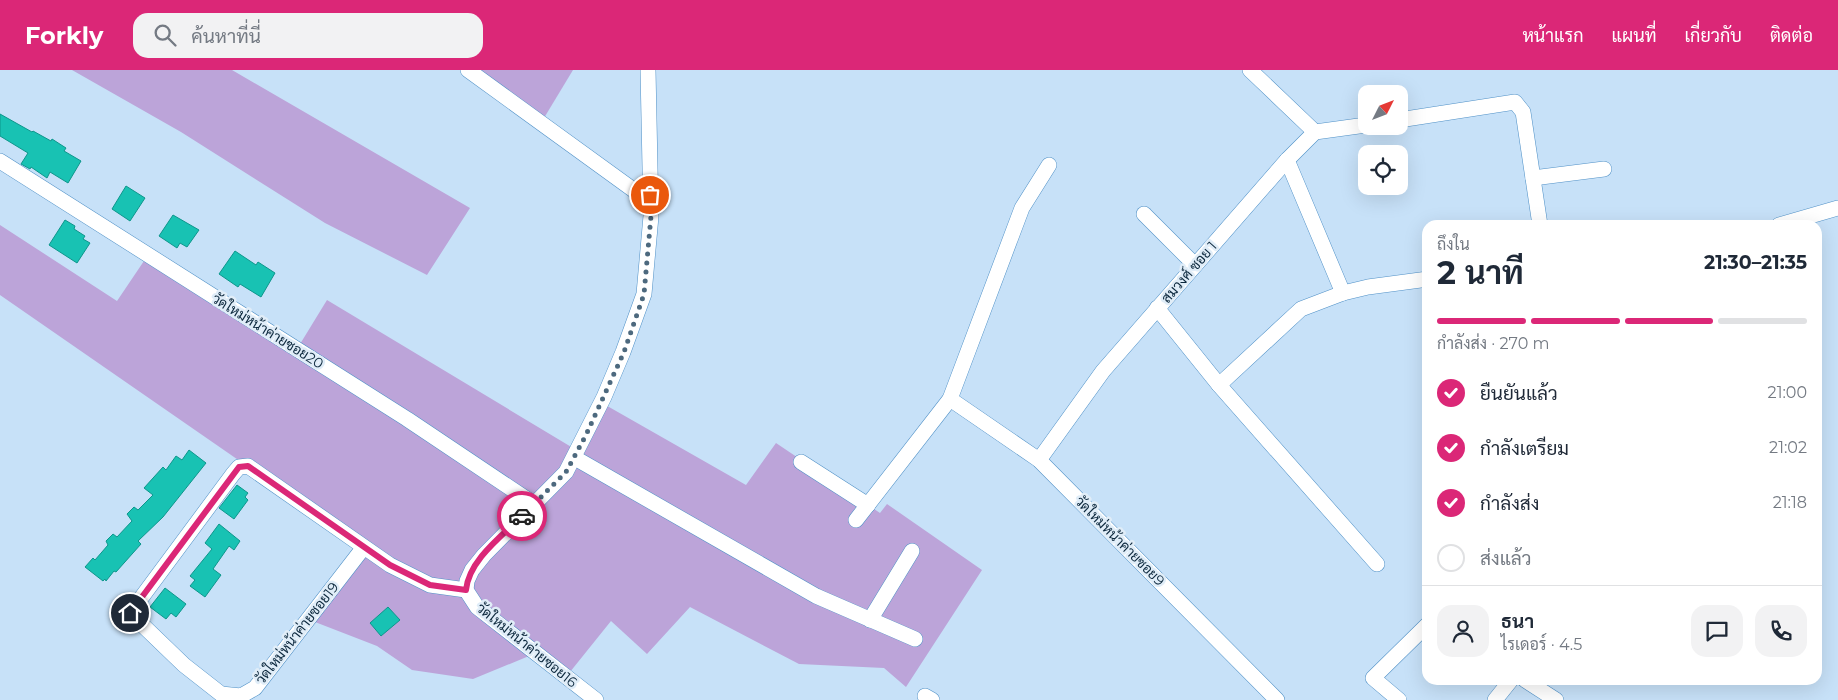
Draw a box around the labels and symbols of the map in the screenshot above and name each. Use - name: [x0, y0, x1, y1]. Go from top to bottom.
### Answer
- north arrow: [1358, 85, 1408, 135]
- pin: [629, 174, 671, 216]
- street label: สมวงศ์ ซอย 1: [1157, 237, 1221, 307]
- street label: วัดใหม่หน้าค่ายซอย20: [209, 289, 327, 373]
- courier: [497, 491, 547, 541]
- street label: วัดใหม่หน้าค่ายซอย9: [1071, 492, 1169, 590]
- street label: วัดใหม่หน้าค่ายซอย19: [252, 578, 342, 688]
- pin: [109, 592, 151, 634]
- street label: วัดใหม่หน้าค่ายซอย16: [473, 599, 581, 691]

